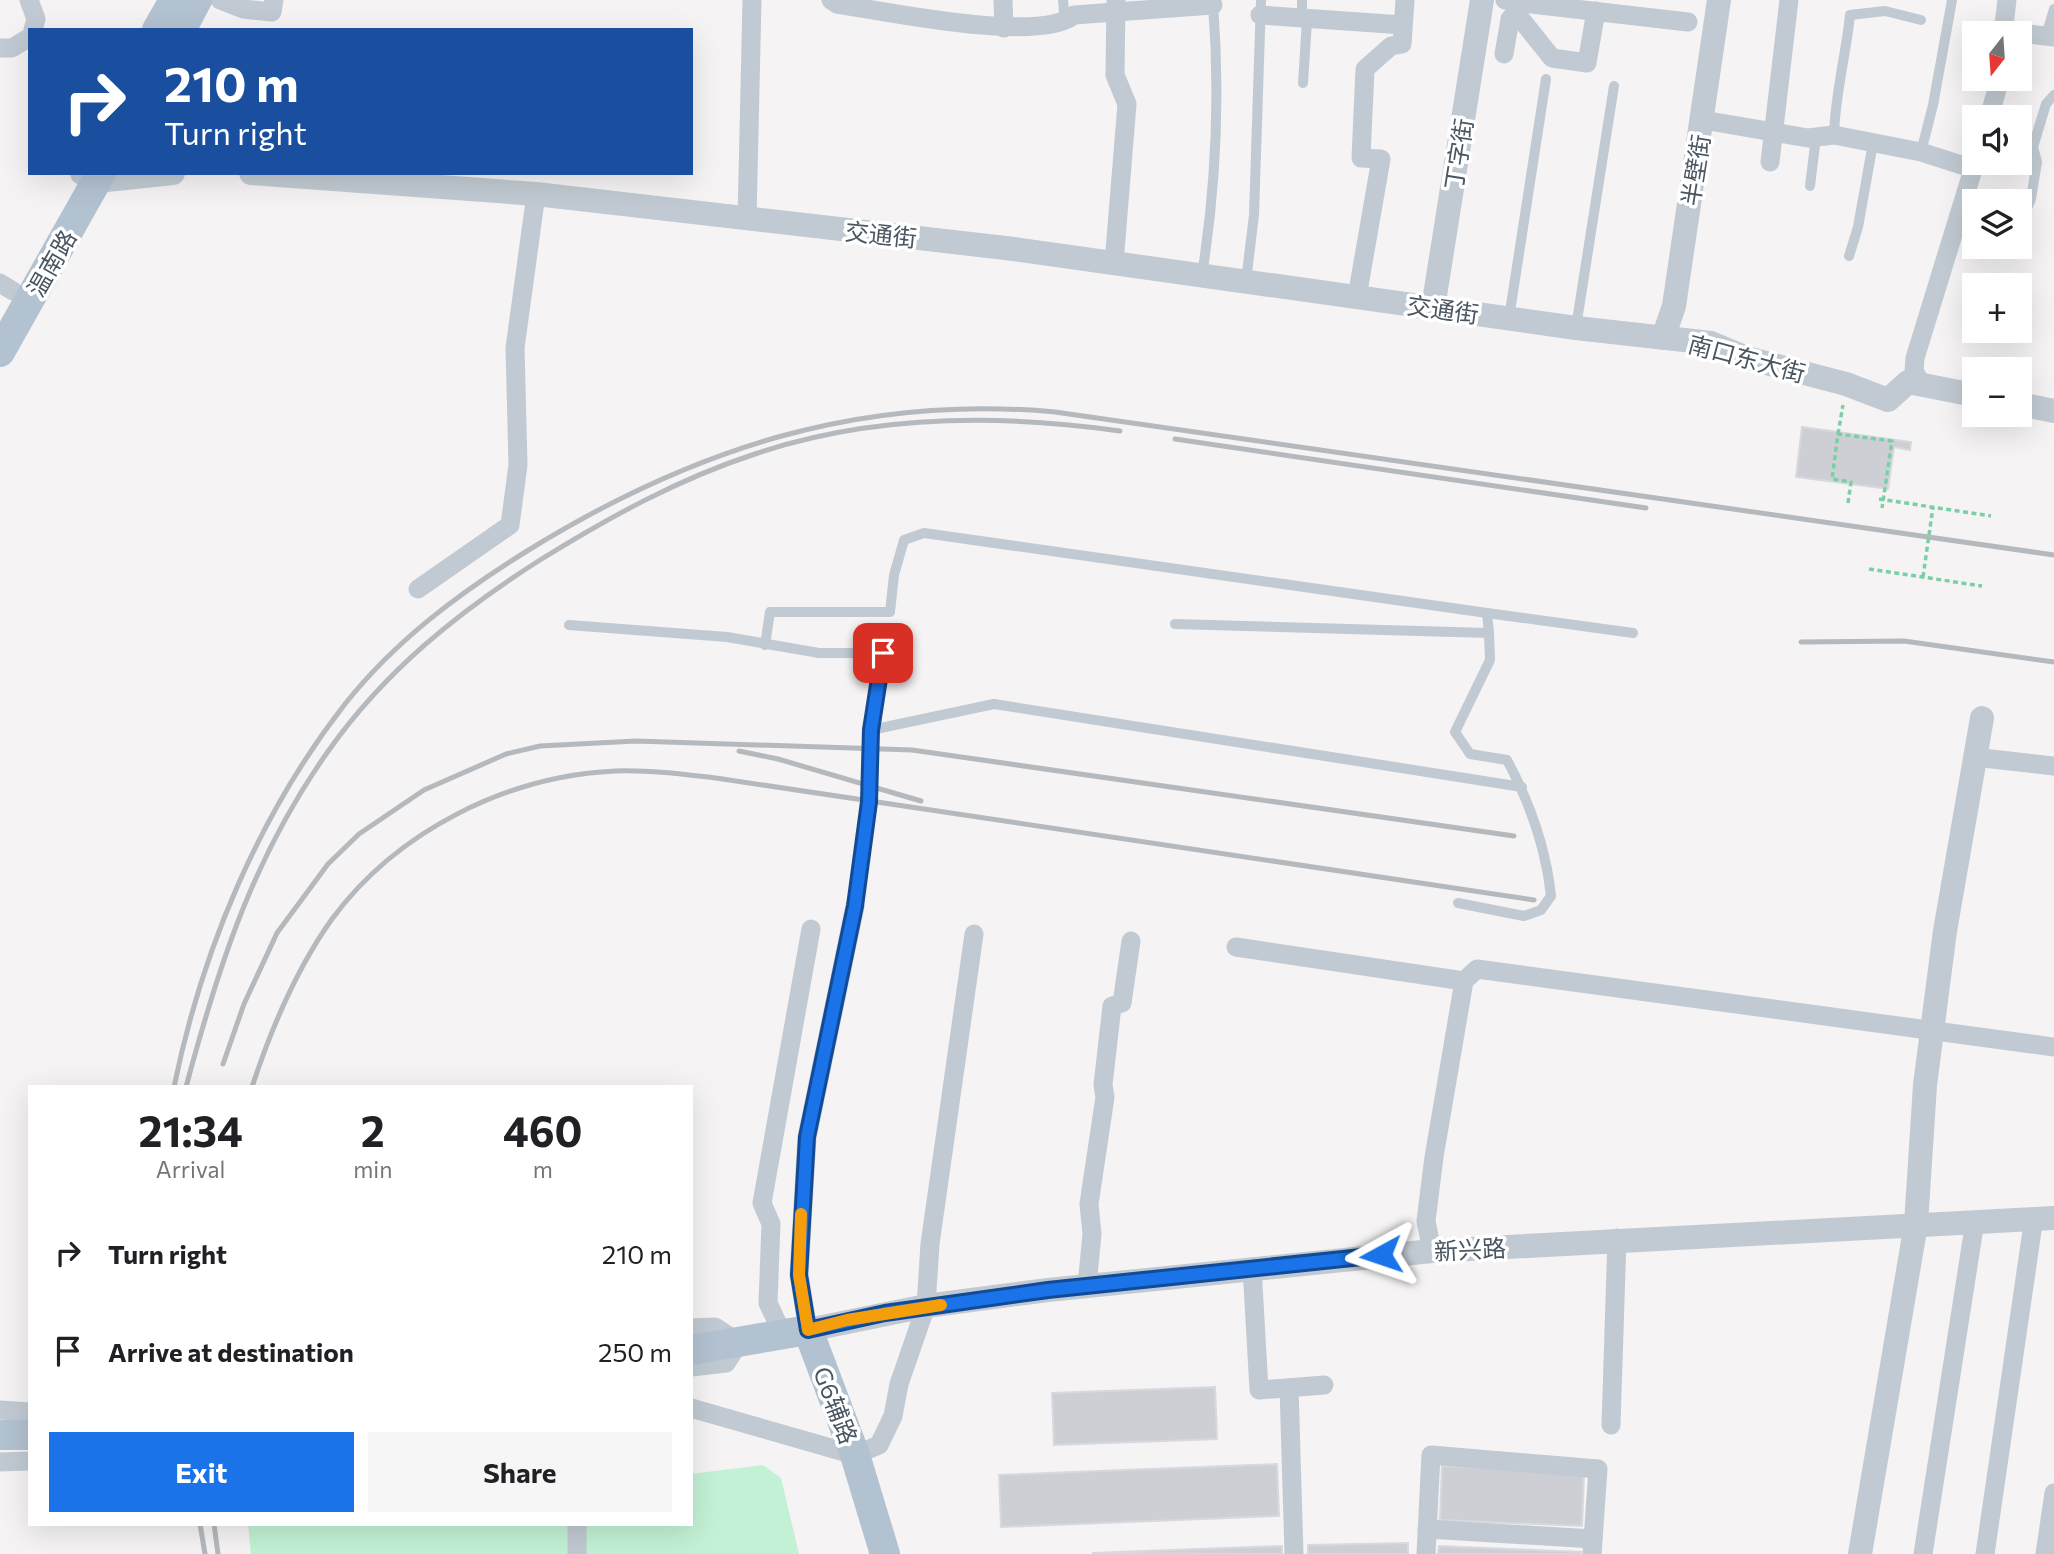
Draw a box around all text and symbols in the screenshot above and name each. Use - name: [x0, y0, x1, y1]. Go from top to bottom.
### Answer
- north arrow: [1962, 21, 2032, 91]
- map controls: [1962, 21, 2032, 427]
- text: 210 m: [164, 52, 299, 112]
- icon: right: [49, 56, 140, 147]
- button: sound: [1962, 105, 2032, 175]
- text: Turn right: [164, 112, 307, 152]
- street label: 丁字街: [1438, 116, 1478, 192]
- street label: 半壁街: [1675, 132, 1715, 208]
- button: layers: [1962, 189, 2032, 259]
- street label: 交通街: [844, 216, 918, 252]
- street label: 温南路: [20, 225, 82, 301]
- button: +: [1962, 273, 2032, 343]
- street label: 交通街: [1405, 290, 1481, 328]
- street label: 南口东大街: [1685, 328, 1809, 388]
- button: −: [1962, 357, 2032, 427]
- pin: [853, 623, 913, 683]
- icon: arrive: [864, 634, 902, 672]
- text: 21:34: [138, 1104, 243, 1156]
- text: 2: [361, 1104, 385, 1156]
- text: 460: [503, 1104, 582, 1156]
- text: Arrival: [156, 1155, 225, 1183]
- text: min: [353, 1155, 392, 1183]
- text: m: [533, 1155, 553, 1183]
- position arrow: [1344, 1218, 1418, 1292]
- street label: 新兴路: [1433, 1233, 1507, 1265]
- icon: right: [49, 1234, 87, 1272]
- text: Turn right: [108, 1238, 227, 1269]
- text: 210 m: [602, 1238, 672, 1269]
- icon: arrive: [49, 1332, 87, 1370]
- text: Arrive at destination: [108, 1336, 354, 1367]
- text: 250 m: [598, 1336, 672, 1367]
- street label: G6辅路: [808, 1362, 864, 1448]
- button: Exit: [49, 1432, 354, 1512]
- button: Share: [368, 1432, 672, 1512]

